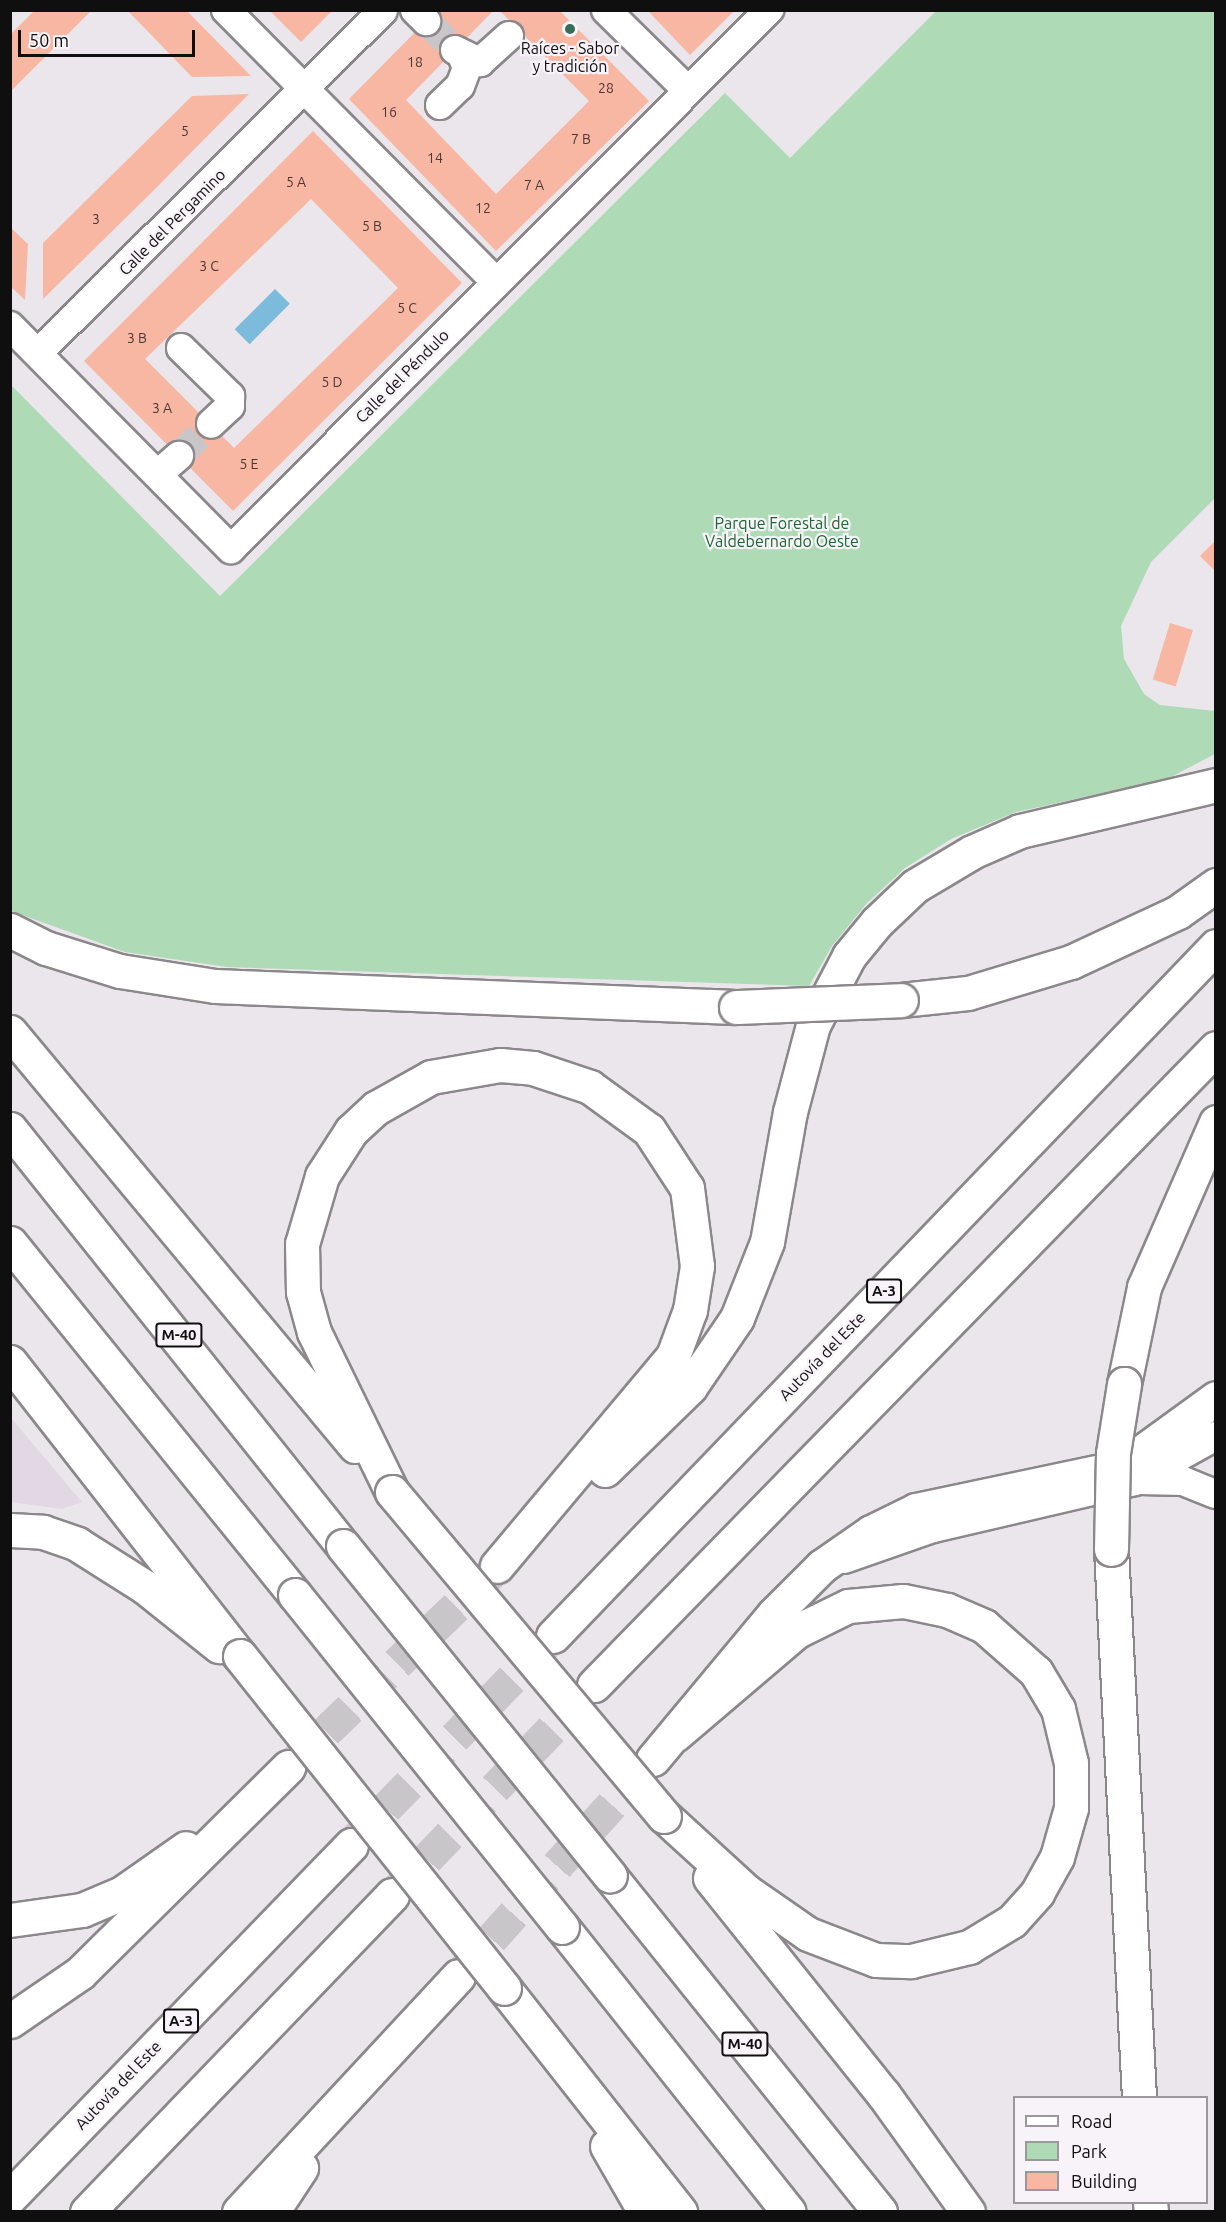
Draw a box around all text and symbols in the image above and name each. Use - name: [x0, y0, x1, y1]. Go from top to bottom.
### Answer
- scale bar: [21, 18, 198, 56]
- marker: Raíces - Sabor y tradición: [563, 22, 577, 36]
- text: 50 m: [29, 30, 69, 50]
- place label: Raíces - Sabor y tradición: [521, 38, 619, 76]
- house number: 18: [407, 54, 423, 70]
- house number: 28: [598, 80, 614, 96]
- house number: 16: [381, 104, 397, 120]
- house number: 5: [181, 123, 189, 139]
- house number: 7 B: [571, 131, 591, 147]
- house number: 14: [427, 150, 443, 166]
- street label: Calle del Pergamino: [115, 165, 229, 279]
- house number: 5 A: [286, 174, 306, 190]
- house number: 7 A: [524, 177, 544, 193]
- house number: 12: [475, 200, 491, 216]
- house number: 3: [92, 211, 100, 227]
- house number: 5 B: [362, 218, 382, 234]
- house number: 3 C: [199, 258, 219, 274]
- house number: 5 C: [397, 300, 417, 316]
- street label: Calle del Péndulo: [351, 325, 453, 427]
- house number: 3 B: [127, 330, 147, 346]
- house number: 5 D: [322, 374, 342, 390]
- house number: 3 A: [152, 400, 172, 416]
- house number: 5 E: [240, 456, 258, 472]
- park label: Parque Forestal de Valdebernardo Oeste: [705, 513, 859, 551]
- road number: A-3: [866, 1279, 902, 1303]
- street label: Autovía del Este: [775, 1308, 869, 1404]
- road number: M-40: [155, 1323, 203, 1347]
- road number: A-3: [163, 2009, 199, 2033]
- road number: M-40: [721, 2032, 769, 2056]
- street label: Autovía del Este: [71, 2037, 165, 2133]
- legend: [1013, 2096, 1208, 2204]
- text: Road: [1071, 2111, 1113, 2131]
- text: Park: [1071, 2141, 1107, 2161]
- text: Building: [1071, 2171, 1137, 2191]

